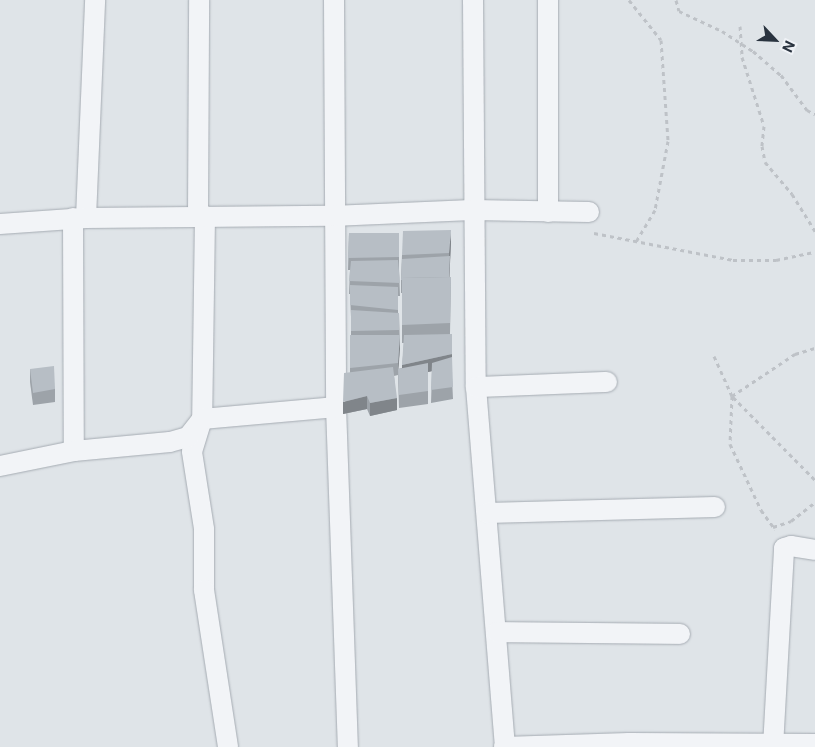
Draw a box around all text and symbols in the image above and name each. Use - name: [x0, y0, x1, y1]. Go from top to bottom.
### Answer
- north arrow: [750, 15, 800, 65]
- text: N: [779, 38, 799, 55]

